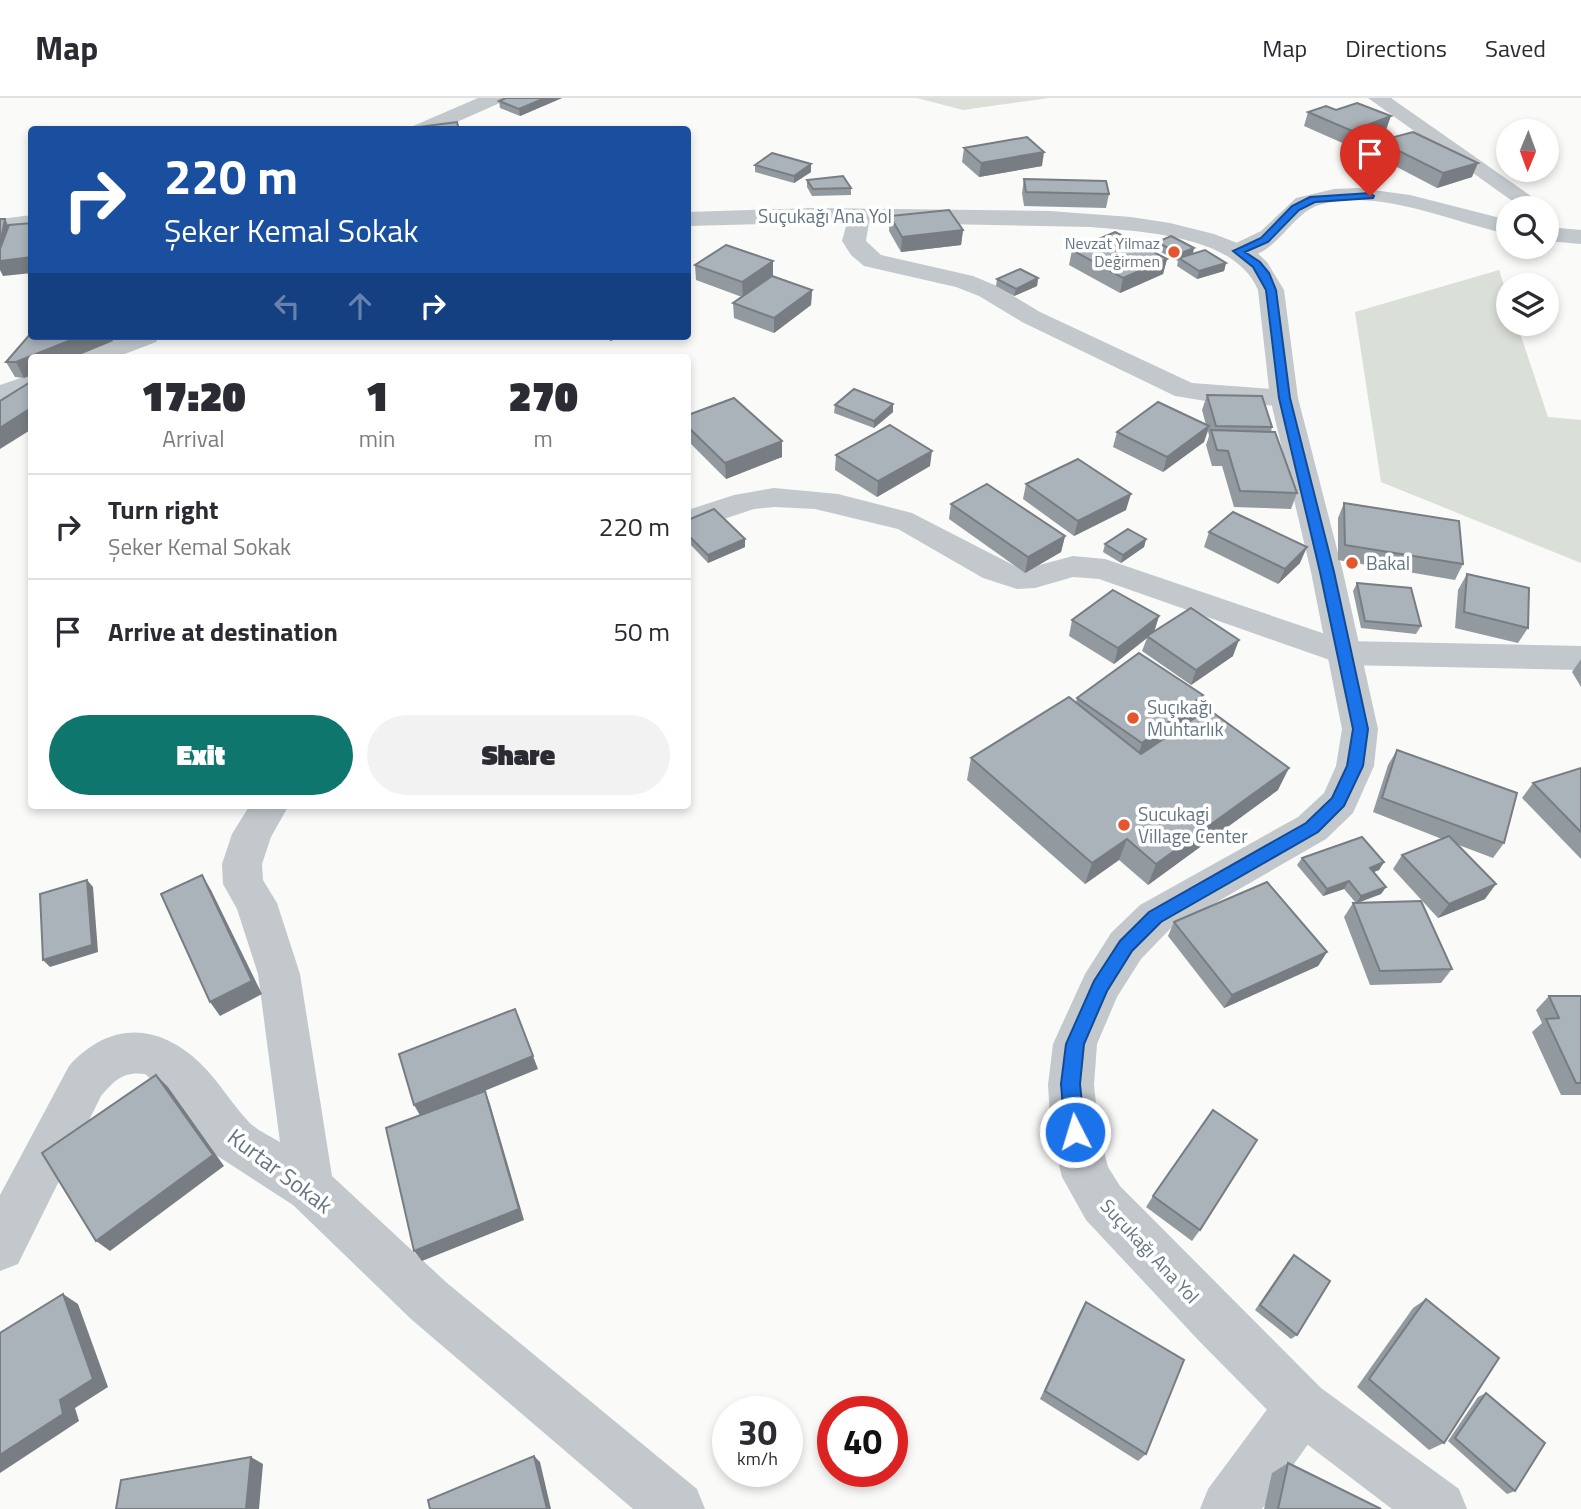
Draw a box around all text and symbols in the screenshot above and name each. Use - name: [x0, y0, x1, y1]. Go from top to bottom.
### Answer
- text: Map: [35, 23, 98, 73]
- text: Map: [1262, 30, 1307, 66]
- text: Directions: [1345, 30, 1447, 66]
- text: Saved: [1485, 30, 1546, 66]
- north arrow: [1496, 119, 1559, 182]
- map controls: [1496, 119, 1559, 336]
- pin: [1340, 124, 1400, 196]
- icon: arrive: [1351, 135, 1389, 173]
- text: 220 m: [164, 138, 298, 213]
- icon: right: [49, 154, 140, 245]
- button: search: [1496, 196, 1559, 259]
- street label: Suçukağı Ana Yol: [758, 201, 892, 230]
- text: Şeker Kemal Sokak: [164, 206, 419, 254]
- place label: Nevzat Yilmaz Değirmen: [1065, 231, 1160, 273]
- marker: Nevzat Yilmaz Değirmen: [1166, 244, 1182, 260]
- button: layers: [1496, 273, 1559, 336]
- icon: left: [268, 287, 306, 325]
- icon: ahead: [341, 287, 379, 325]
- icon: right: [414, 287, 452, 325]
- text: 17:20: [141, 363, 246, 427]
- text: 1: [366, 363, 389, 427]
- text: 270: [509, 363, 578, 427]
- text: Arrival: [162, 421, 225, 456]
- text: min: [359, 421, 395, 456]
- text: m: [534, 421, 553, 456]
- text: Turn right: [108, 490, 219, 529]
- text: 220 m: [599, 507, 670, 546]
- icon: right: [49, 508, 87, 546]
- text: Şeker Kemal Sokak: [108, 529, 291, 564]
- place label: Bakal: [1366, 548, 1410, 577]
- marker: Bakal: [1344, 555, 1360, 571]
- text: Arrive at destination: [108, 612, 338, 651]
- text: 50 m: [613, 612, 670, 651]
- icon: arrive: [49, 613, 87, 651]
- place label: Suçıkağı Muhtarlık: [1147, 692, 1224, 743]
- marker: Suçıkağı Muhtarlık: [1125, 710, 1141, 726]
- button: Exit: [49, 715, 353, 795]
- button: Share: [367, 715, 670, 795]
- place label: Sucukagi Village Center: [1138, 799, 1248, 850]
- marker: Sucukagi Village Center: [1116, 817, 1132, 833]
- position arrow: [1038, 1095, 1112, 1169]
- street label: Kurtar Sokak: [220, 1119, 340, 1222]
- street label: Suçukağı Ana Yol: [1094, 1192, 1207, 1310]
- speed limit sign: 40: [817, 1396, 908, 1487]
- text: 30: [738, 1405, 777, 1459]
- text: km/h: [737, 1445, 778, 1472]

